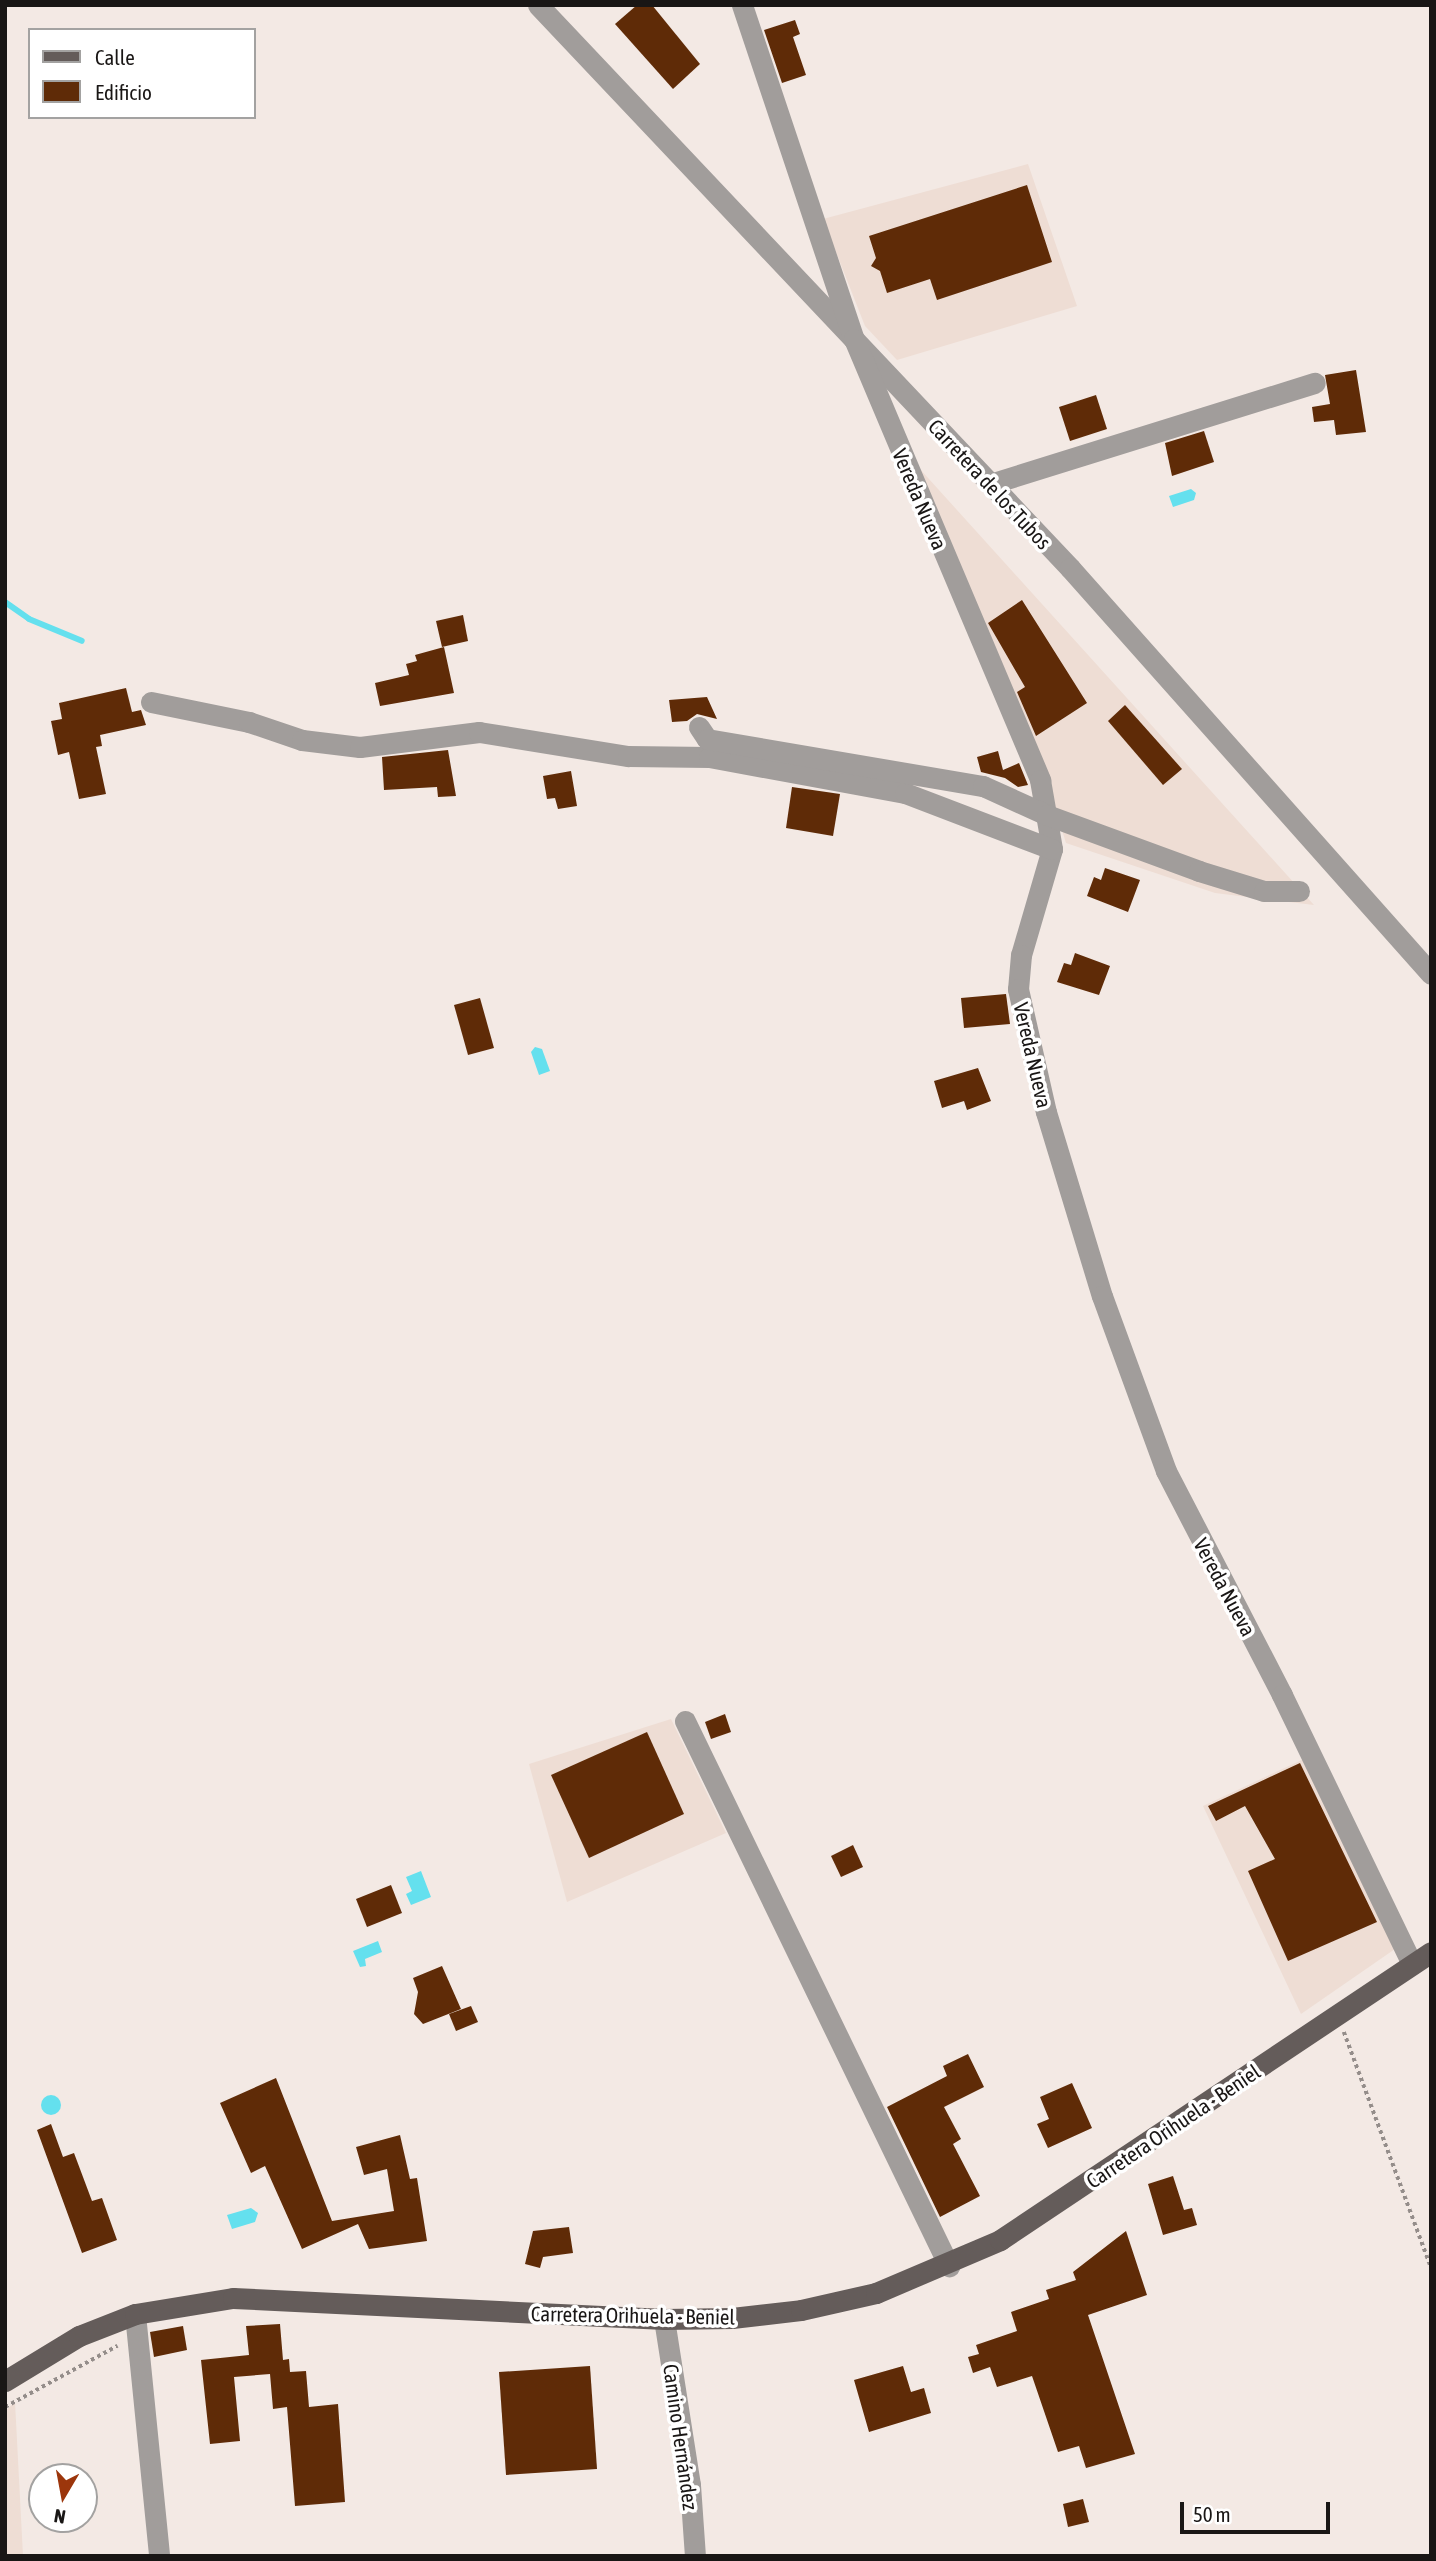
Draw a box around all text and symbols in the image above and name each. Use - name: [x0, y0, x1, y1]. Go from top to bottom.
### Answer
- legend: [28, 28, 256, 119]
- text: Calle: [95, 45, 135, 69]
- text: Edificio: [95, 80, 152, 104]
- street label: Carretera de los Tubos: [923, 414, 1057, 554]
- street label: Vereda Nueva: [887, 445, 953, 553]
- street label: Vereda Nueva: [1009, 1000, 1057, 1110]
- street label: Vereda Nueva: [1189, 1534, 1261, 1640]
- street label: Carretera Orihuela - Beniel: [1081, 2059, 1265, 2193]
- street label: Carretera Orihuela - Beniel: [531, 2301, 735, 2329]
- street label: Camino Hernández: [658, 2362, 704, 2512]
- north arrow: [28, 2463, 98, 2533]
- scale bar: [1184, 2488, 1334, 2532]
- text: 50 m: [1193, 2502, 1231, 2526]
- text: N: [52, 2505, 67, 2529]

